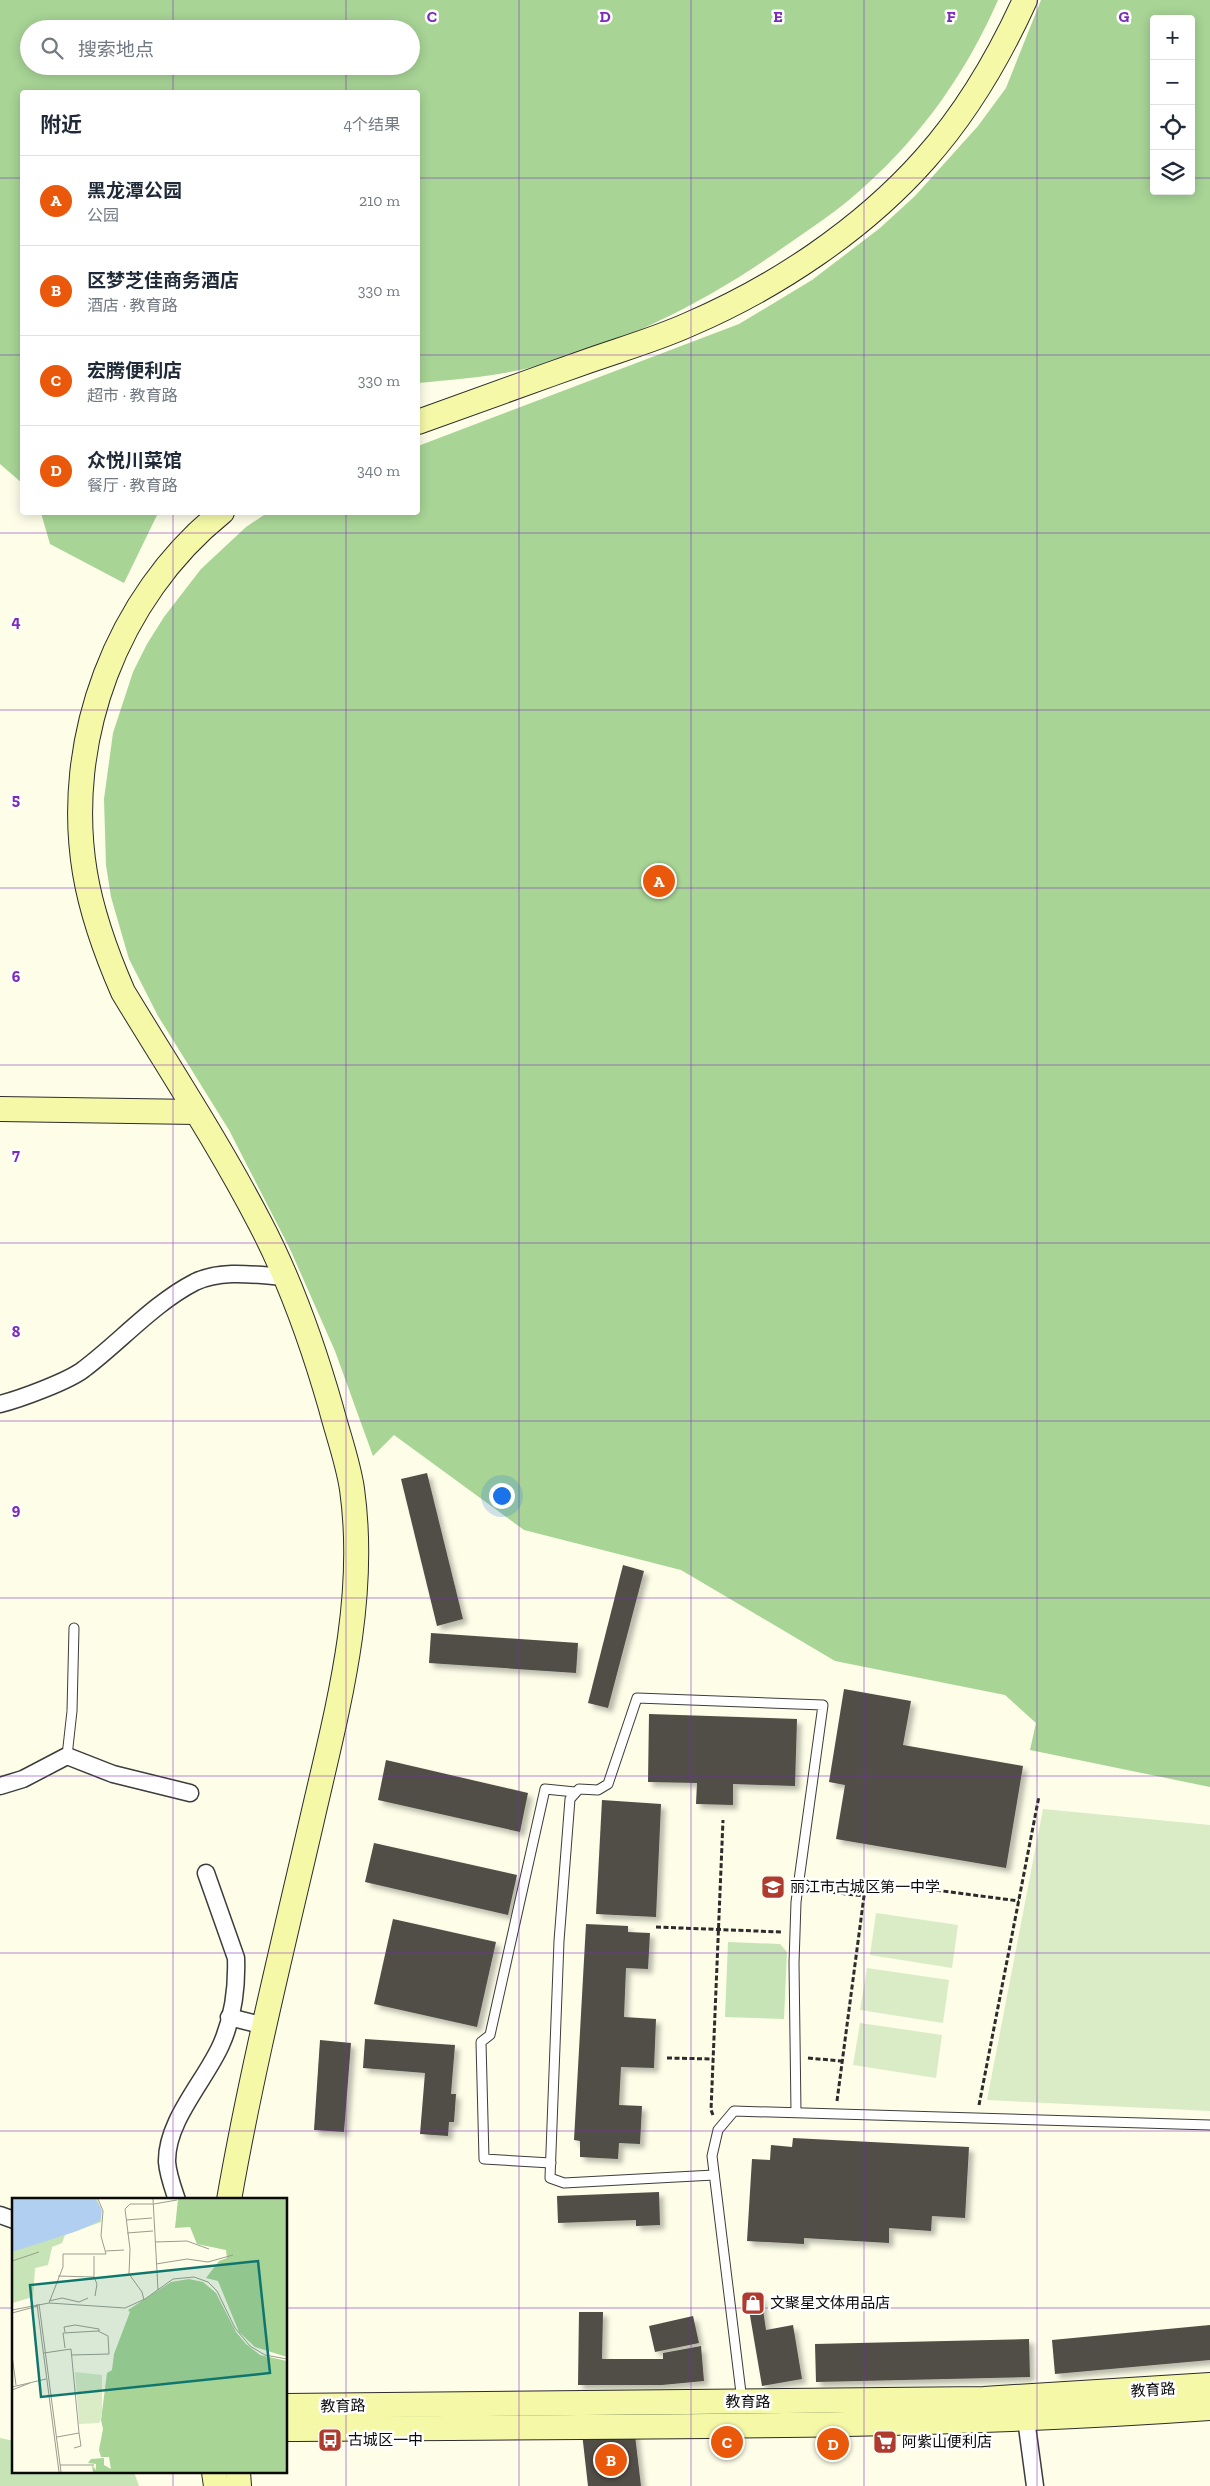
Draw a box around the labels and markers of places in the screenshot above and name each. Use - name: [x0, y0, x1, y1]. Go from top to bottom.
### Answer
- pin: A: [643, 862, 675, 900]
- school or university icon: 丽江市古城区第一中学: [760, 1874, 786, 1900]
- place label: 丽江市古城区第一中学: [790, 1878, 940, 1896]
- shop icon: 文聚星文体用品店: [740, 2290, 766, 2316]
- place label: 文聚星文体用品店: [770, 2294, 890, 2312]
- pin: C: [711, 2423, 743, 2461]
- pin: D: [817, 2425, 849, 2463]
- bus stop icon: 古城区一中: [317, 2427, 343, 2453]
- supermarket icon: 阿紫山便利店: [872, 2429, 898, 2455]
- place label: 古城区一中: [348, 2431, 423, 2449]
- place label: 阿紫山便利店: [902, 2433, 992, 2451]
- pin: B: [595, 2441, 627, 2479]

